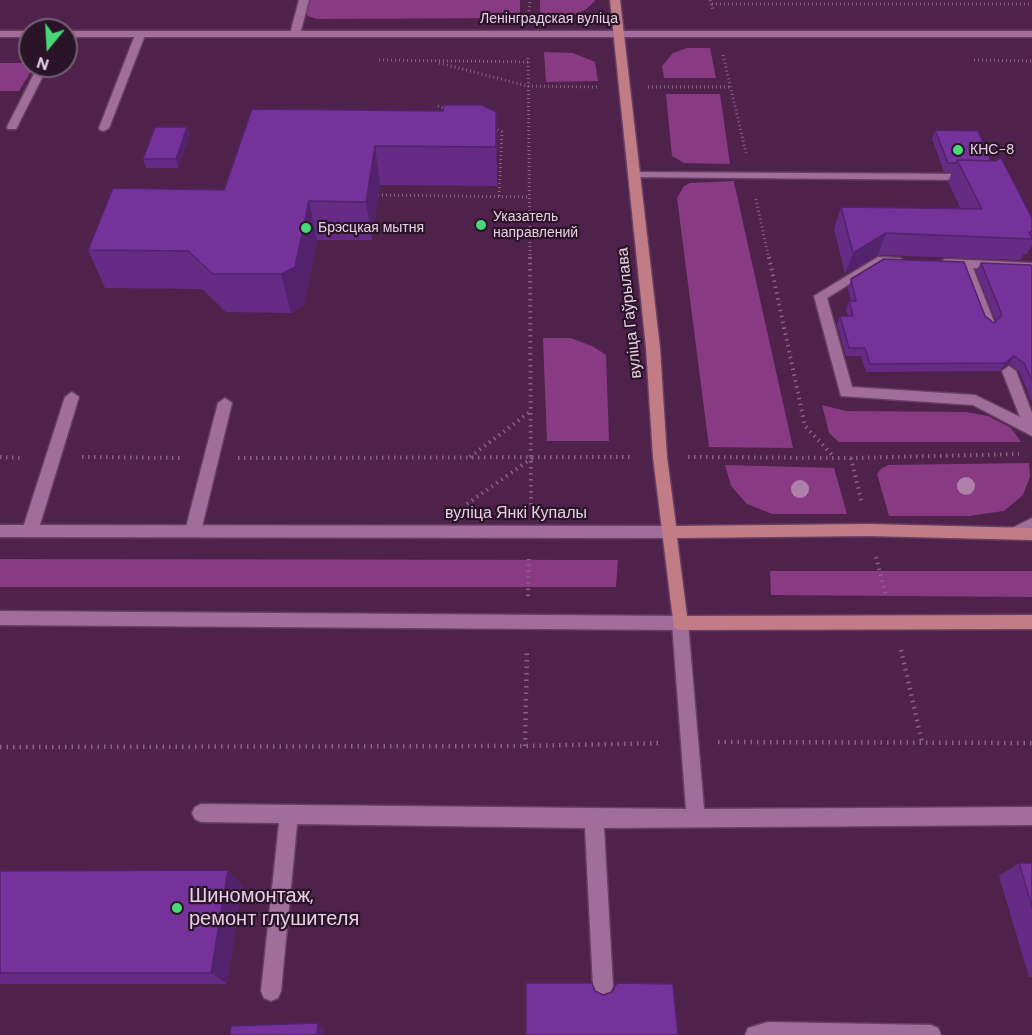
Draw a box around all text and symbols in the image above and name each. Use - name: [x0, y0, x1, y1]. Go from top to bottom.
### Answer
- street label: Ленінградская вуліца: [480, 11, 618, 27]
- north arrow: [18, 18, 78, 78]
- text: N: [34, 52, 52, 75]
- place label: КНС-8: [970, 142, 1014, 158]
- marker: КНС-8: [951, 143, 965, 157]
- place label: Указатель направлений: [493, 209, 578, 242]
- marker: Указатель направлений: [474, 218, 488, 232]
- place label: Брэсцкая мытня: [318, 220, 424, 236]
- marker: Брэсцкая мытня: [299, 221, 313, 235]
- street label: вуліца Гаўрылава: [614, 247, 646, 379]
- street label: вуліца Янкі Купалы: [445, 504, 587, 524]
- place label: Шиномонтаж, ремонт глушителя: [189, 885, 359, 932]
- marker: Шиномонтаж, ремонт глушителя: [170, 901, 184, 915]

